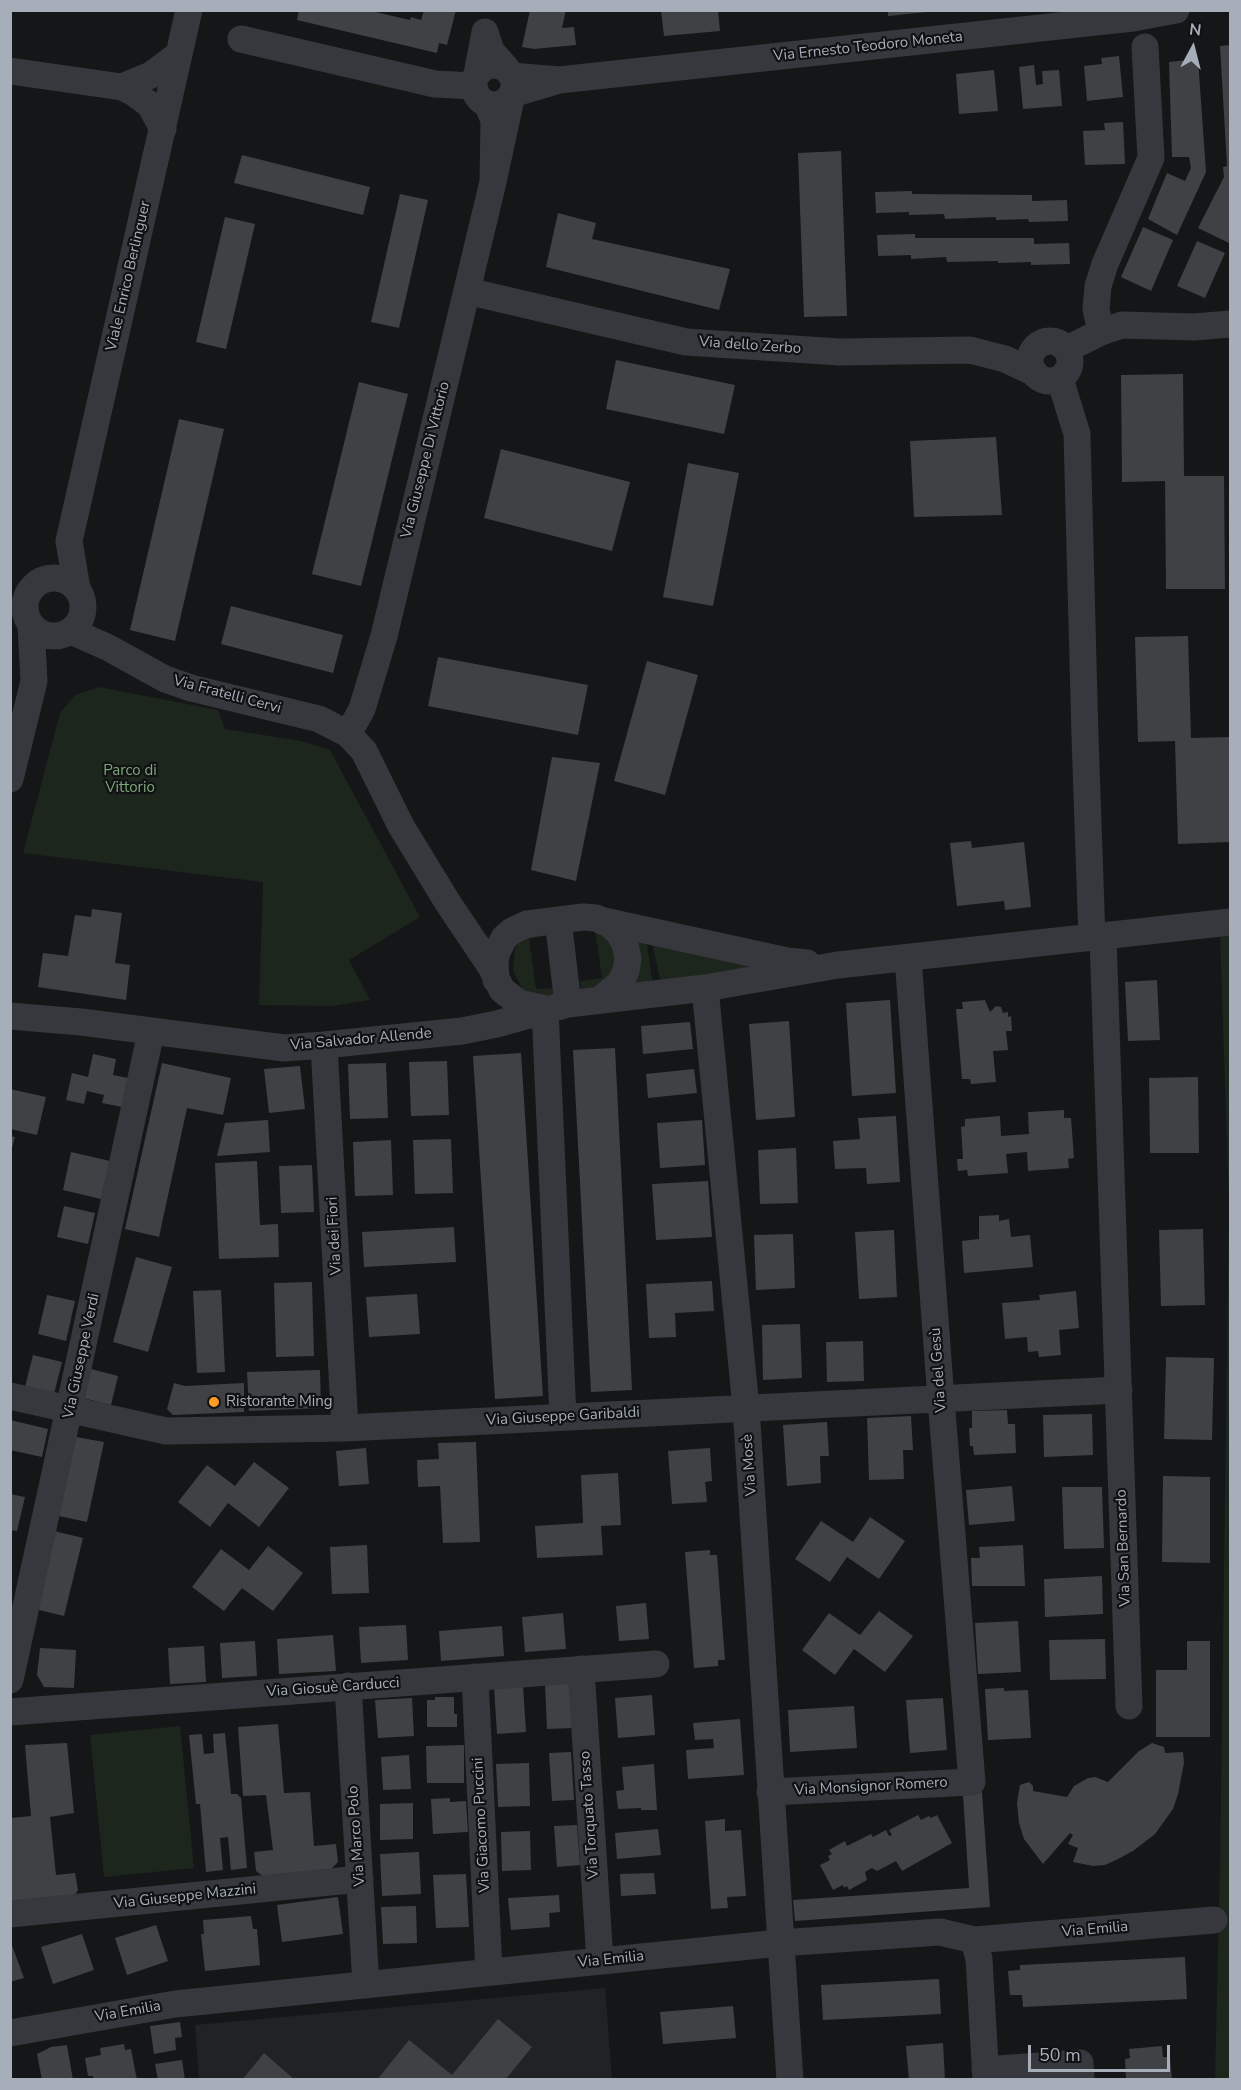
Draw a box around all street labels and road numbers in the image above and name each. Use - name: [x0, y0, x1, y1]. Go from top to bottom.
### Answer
- street label: Via Ernesto Teodoro Moneta: [772, 28, 964, 66]
- street label: Viale Enrico Berlinguer: [103, 199, 155, 353]
- street label: Via dello Zerbo: [698, 333, 802, 359]
- street label: Via Giuseppe Di Vittorio: [398, 380, 454, 540]
- street label: Via Fratelli Cervi: [171, 672, 283, 718]
- street label: Via Salvador Allende: [290, 1025, 432, 1055]
- street label: Via dei Fiori: [324, 1196, 346, 1276]
- street label: Via Giuseppe Verdi: [60, 1292, 104, 1420]
- street label: Via del Gesù: [927, 1327, 951, 1413]
- street label: Via Giuseppe Garibaldi: [486, 1404, 640, 1430]
- street label: Via Mosè: [739, 1433, 761, 1497]
- street label: Via San Bernardo: [1113, 1489, 1135, 1607]
- street label: Via Giosuè Carducci: [266, 1674, 400, 1702]
- street label: Via Torquato Tasso: [577, 1750, 603, 1880]
- street label: Via Giacomo Puccini: [469, 1757, 495, 1893]
- street label: Via Monsignor Romero: [794, 1774, 948, 1800]
- street label: Via Marco Polo: [345, 1785, 369, 1887]
- street label: Via Giuseppe Mazzini: [113, 1881, 257, 1913]
- street label: Via Emilia: [1061, 1918, 1129, 1942]
- street label: Via Emilia: [577, 1948, 645, 1972]
- street label: Via Emilia: [94, 1997, 162, 2027]

